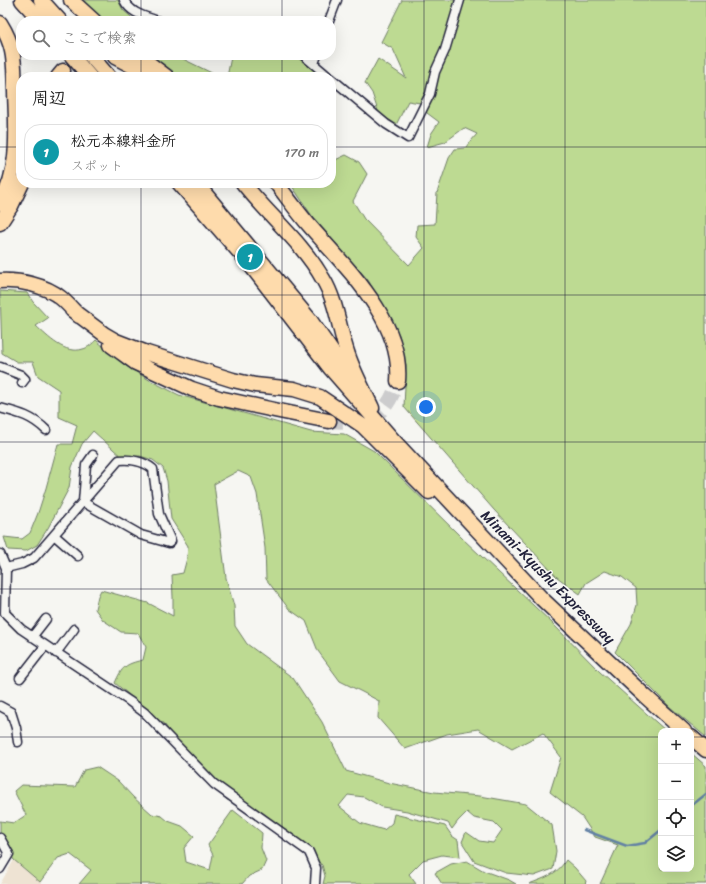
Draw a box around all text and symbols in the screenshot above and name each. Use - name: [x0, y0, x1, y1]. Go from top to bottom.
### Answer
- search box: [16, 16, 336, 60]
- text: ここで検索: [62, 25, 137, 51]
- icon: search: [30, 27, 52, 49]
- text: 周辺: [32, 83, 66, 113]
- text: 松元本線料金所: [71, 128, 176, 154]
- text: 1: [43, 141, 49, 164]
- text: 170 m: [284, 141, 319, 164]
- text: スポット: [71, 154, 123, 177]
- pin: 1: [237, 242, 263, 272]
- your location: [416, 397, 436, 417]
- street label: Minami-Kyushu Expressway: [474, 503, 622, 651]
- map controls: [658, 728, 694, 872]
- button: +: [658, 728, 694, 764]
- button: −: [658, 764, 694, 800]
- button: locate: [658, 800, 694, 836]
- button: layers: [658, 836, 694, 872]

